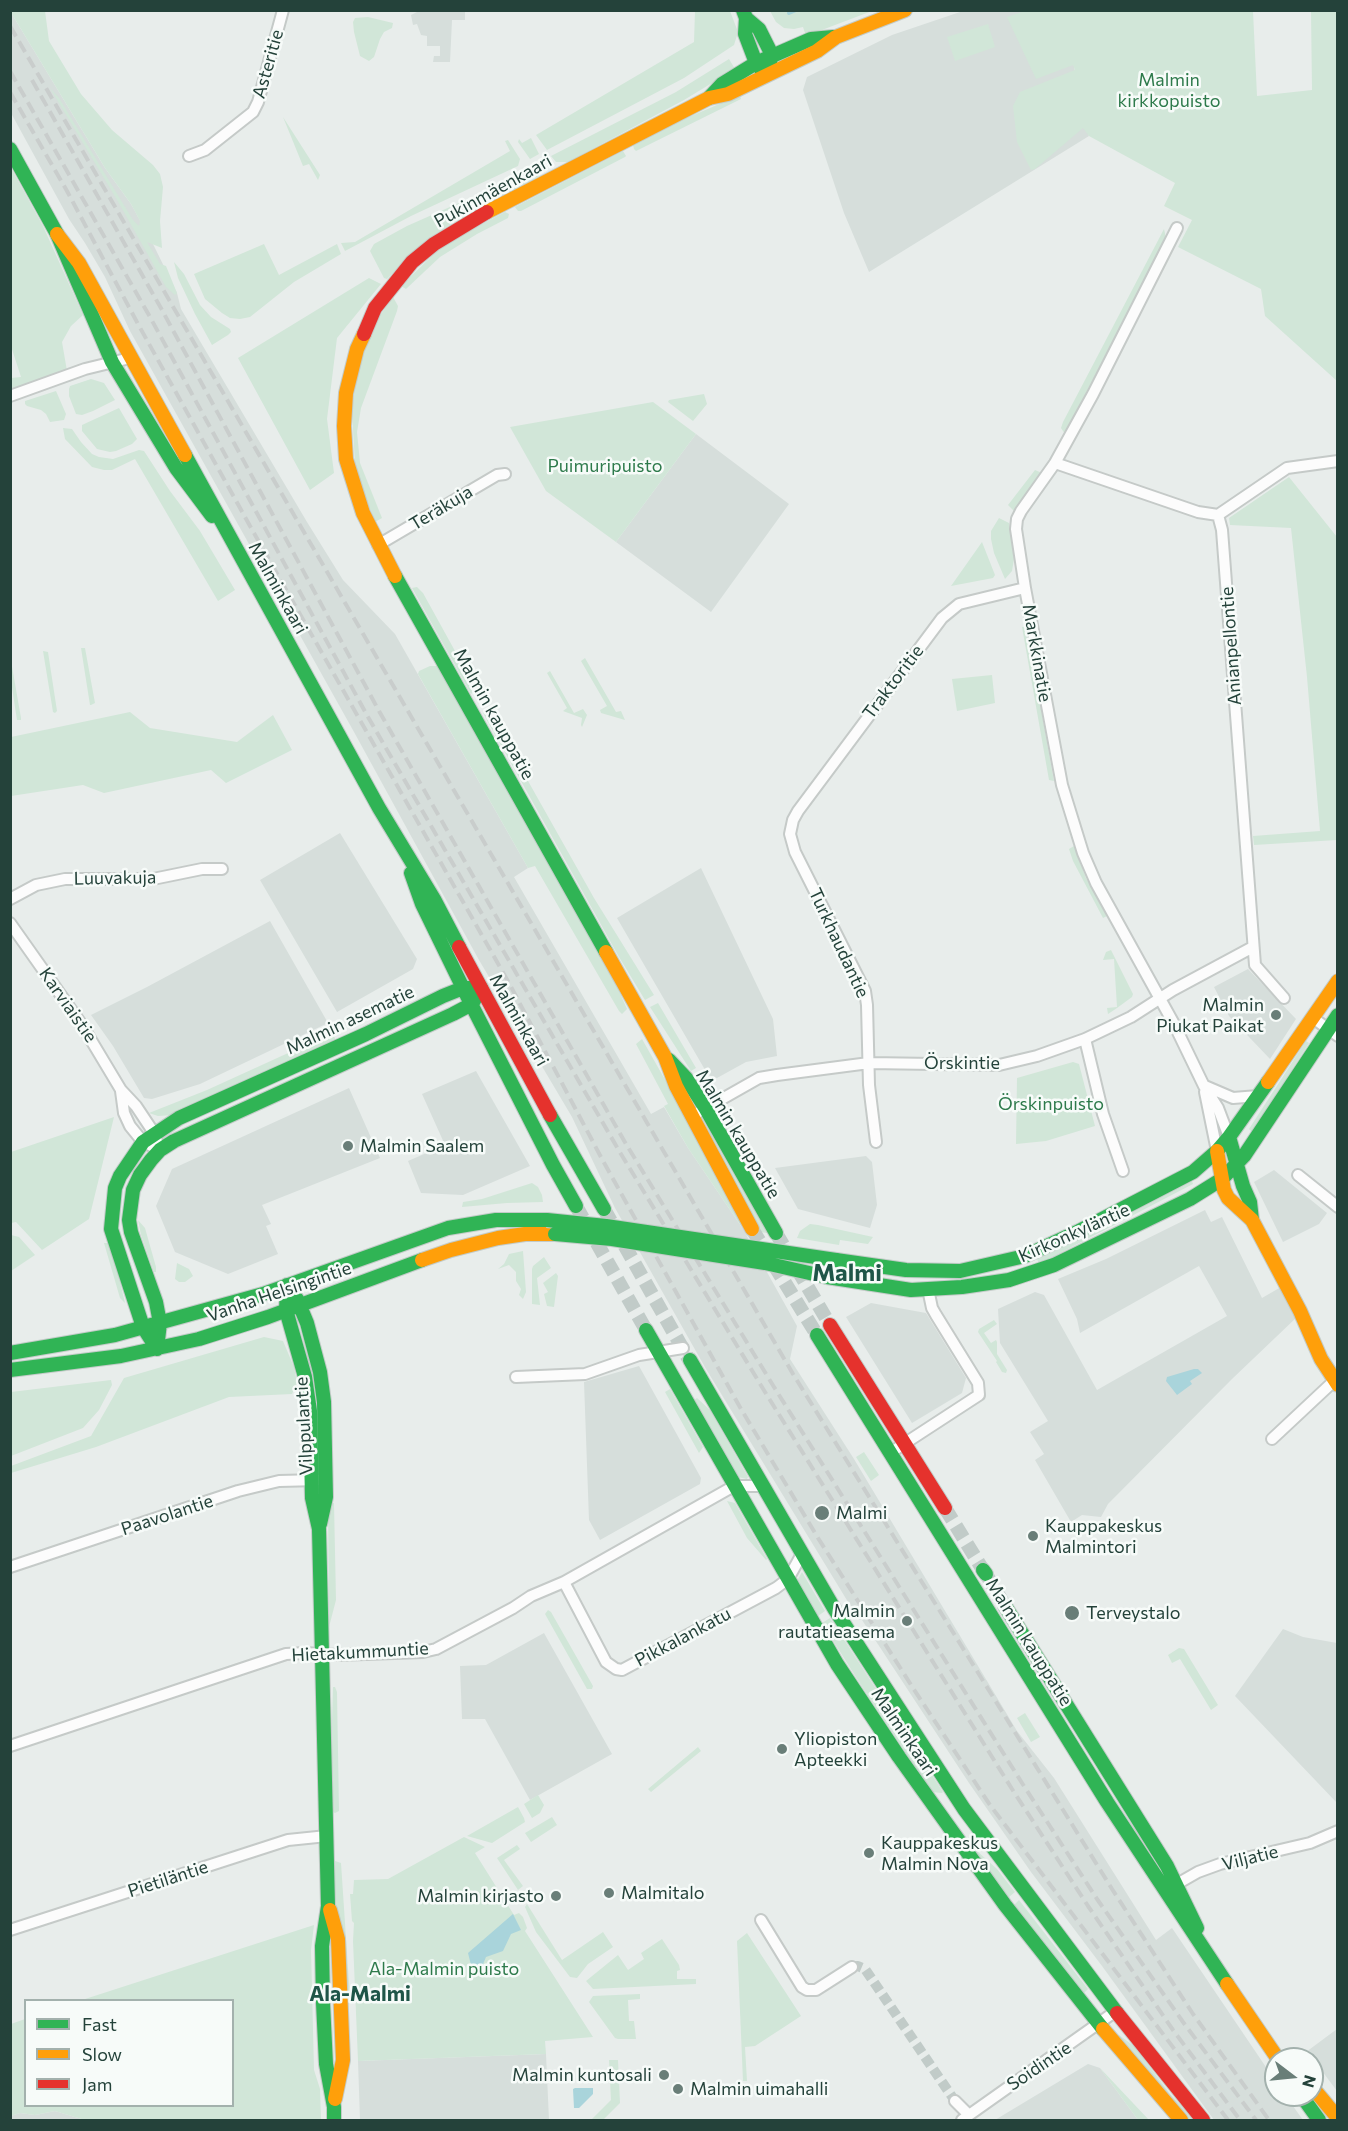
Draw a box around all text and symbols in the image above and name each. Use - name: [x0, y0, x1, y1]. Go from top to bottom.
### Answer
- street label: Asteritie: [248, 27, 288, 101]
- park label: Malmin kirkkopuisto: [1118, 69, 1220, 112]
- street label: Pukinmäenkaari: [430, 150, 556, 232]
- park label: Puimuripuisto: [547, 455, 663, 477]
- street label: Teräkuja: [406, 481, 476, 535]
- street label: Malminkaari: [244, 538, 312, 638]
- street label: Anianpellontie: [1216, 586, 1246, 706]
- street label: Markkinatie: [1018, 602, 1056, 704]
- street label: Traktoritie: [858, 641, 928, 723]
- street label: Malmin kauppatie: [449, 645, 539, 783]
- street label: Luuvakuja: [73, 866, 157, 890]
- street label: Turkhaudantie: [804, 885, 874, 1001]
- street label: Karviaistie: [34, 963, 102, 1047]
- street label: Malminkaari: [485, 970, 553, 1070]
- street label: Malmin asematie: [283, 981, 417, 1059]
- place label: Malmin Piukat Paikat: [1156, 994, 1264, 1036]
- marker: Malmin Piukat Paikat: [1269, 1008, 1283, 1022]
- street label: Örskintie: [924, 1052, 1000, 1074]
- street label: Malmin kauppatie: [691, 1066, 785, 1202]
- park label: Örskinpuisto: [998, 1093, 1104, 1115]
- place label: Malmin Saalem: [360, 1135, 484, 1157]
- marker: Malmin Saalem: [341, 1139, 355, 1153]
- street label: Kirkonkyläntie: [1015, 1199, 1133, 1267]
- street label: Vanha Helsingintie: [204, 1257, 354, 1327]
- district label: Malmi: [812, 1259, 882, 1287]
- street label: Vilppulantie: [291, 1376, 317, 1476]
- street label: Paavolantie: [118, 1490, 216, 1540]
- place label: Malmi: [836, 1502, 887, 1524]
- marker: Malmi: [813, 1504, 831, 1522]
- place label: Kauppakeskus Malmintori: [1045, 1515, 1162, 1558]
- marker: Kauppakeskus Malmintori: [1026, 1529, 1040, 1543]
- street label: Malmin kauppatie: [981, 1574, 1077, 1710]
- place label: Malmin rautatieasema: [778, 1600, 895, 1642]
- place label: Terveystalo: [1086, 1602, 1180, 1624]
- street label: Pikkalankatu: [631, 1603, 735, 1671]
- marker: Terveystalo: [1063, 1604, 1081, 1622]
- marker: Malmin rautatieasema: [900, 1614, 914, 1628]
- street label: Hietakummuntie: [291, 1638, 429, 1666]
- street label: Malminkaari: [867, 1684, 941, 1780]
- place label: Yliopiston Apteekki: [794, 1728, 877, 1770]
- marker: Yliopiston Apteekki: [775, 1742, 789, 1756]
- place label: Kauppakeskus Malmin Nova: [881, 1832, 998, 1874]
- street label: Viljatie: [1220, 1841, 1280, 1875]
- marker: Kauppakeskus Malmin Nova: [862, 1846, 876, 1860]
- street label: Pietiläntie: [125, 1856, 211, 1902]
- place label: Malmitalo: [621, 1882, 704, 1904]
- place label: Malmin kirjasto: [417, 1885, 544, 1907]
- marker: Malmitalo: [602, 1886, 616, 1900]
- marker: Malmin kirjasto: [549, 1889, 563, 1903]
- park label: Ala-Malmin puisto: [369, 1958, 519, 1980]
- district label: Ala-Malmi: [309, 1981, 411, 2007]
- legend: [24, 1999, 234, 2107]
- text: Fast: [82, 2013, 117, 2035]
- street label: Soidintie: [1003, 2037, 1075, 2095]
- text: Slow: [82, 2043, 122, 2065]
- north arrow: [1264, 2047, 1324, 2107]
- place label: Malmin kuntosali: [512, 2064, 652, 2086]
- marker: Malmin kuntosali: [657, 2068, 671, 2082]
- text: Jam: [82, 2073, 112, 2095]
- text: N: [1299, 2073, 1321, 2090]
- place label: Malmin uimahalli: [690, 2078, 828, 2100]
- marker: Malmin uimahalli: [671, 2082, 685, 2096]

